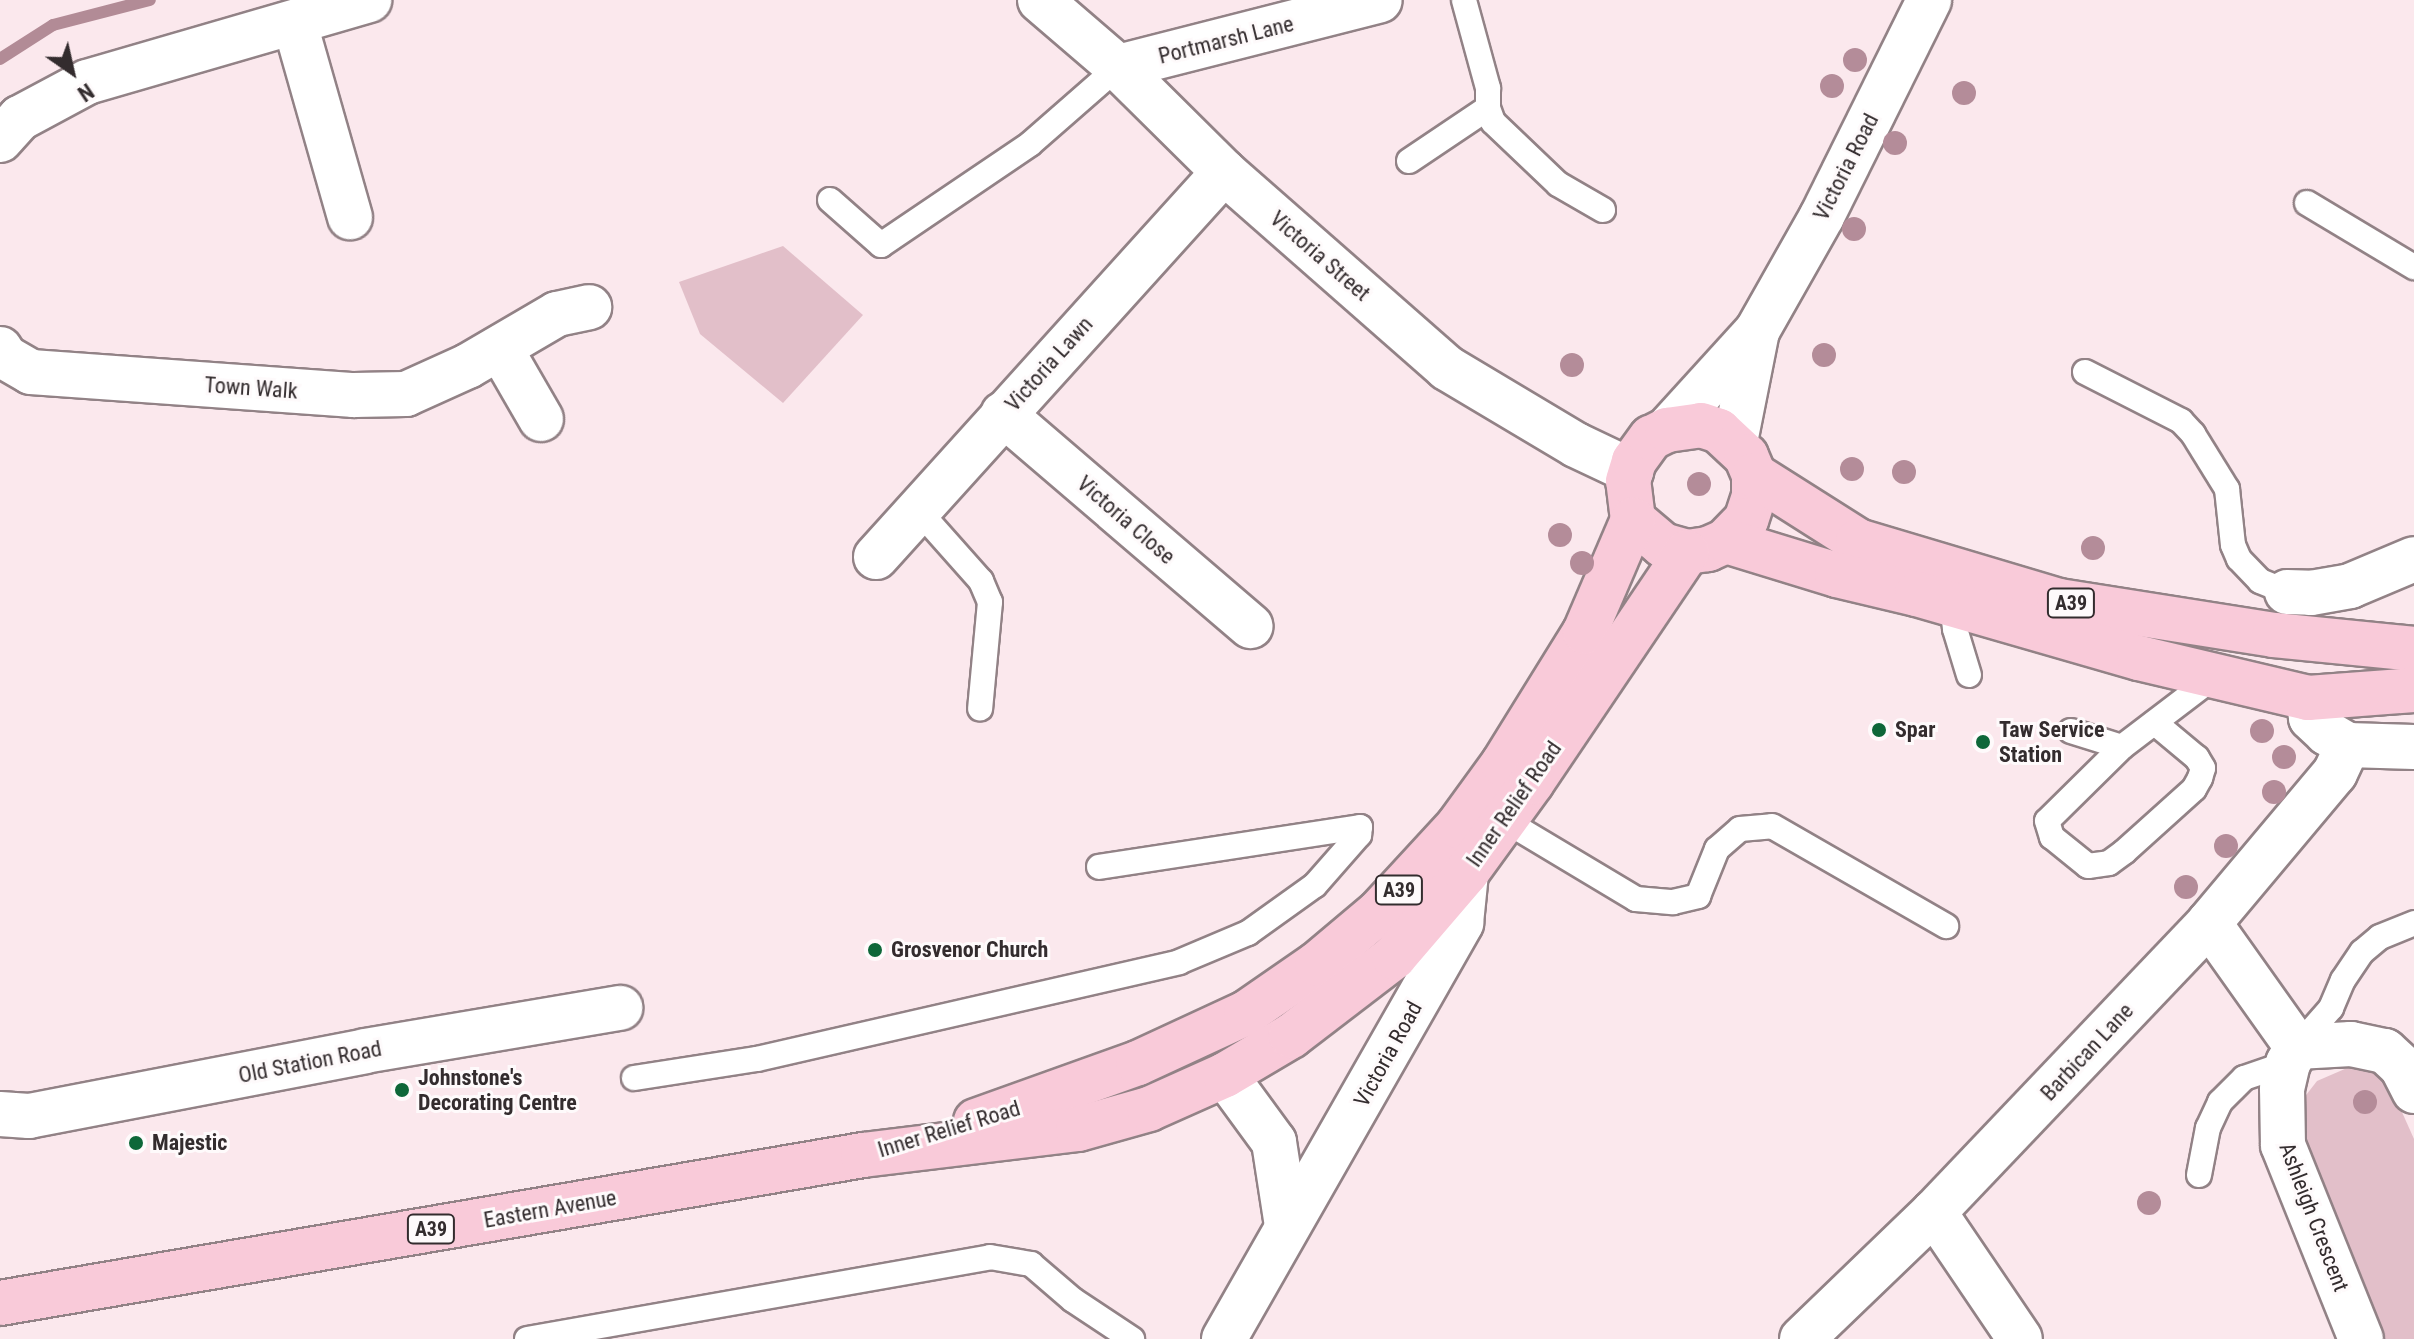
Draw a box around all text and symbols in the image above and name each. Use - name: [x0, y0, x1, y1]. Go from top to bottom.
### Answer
- street label: Portmarsh Lane: [1156, 10, 1296, 70]
- north arrow: [32, 32, 112, 112]
- text: N: [73, 78, 98, 106]
- street label: Victoria Road: [1808, 109, 1884, 225]
- street label: Victoria Street: [1265, 205, 1375, 307]
- street label: Victoria Lawn: [1000, 311, 1098, 417]
- street label: Town Walk: [204, 372, 298, 404]
- street label: Victoria Close: [1072, 470, 1180, 570]
- road number: A39: [2045, 587, 2097, 619]
- place label: Taw Service Station: [1999, 716, 2104, 768]
- place label: Spar: [1895, 717, 1935, 743]
- marker: Spar: [1870, 721, 1888, 739]
- marker: Taw Service Station: [1974, 733, 1992, 751]
- street label: Inner Relief Road: [1461, 736, 1567, 872]
- road number: A39: [1373, 874, 1425, 906]
- place label: Grosvenor Church: [891, 937, 1048, 963]
- marker: Grosvenor Church: [866, 941, 884, 959]
- street label: Victoria Road: [1348, 997, 1428, 1111]
- street label: Barbican Lane: [2035, 998, 2139, 1106]
- street label: Old Station Road: [236, 1035, 384, 1089]
- place label: Johnstone's Decorating Centre: [418, 1064, 577, 1116]
- marker: Johnstone's Decorating Centre: [393, 1081, 411, 1099]
- street label: Inner Relief Road: [875, 1095, 1023, 1163]
- place label: Majestic: [152, 1130, 227, 1156]
- marker: Majestic: [127, 1134, 145, 1152]
- street label: Ashleigh Crescent: [2274, 1139, 2354, 1295]
- street label: Eastern Avenue: [482, 1184, 618, 1234]
- road number: A39: [405, 1213, 457, 1245]

